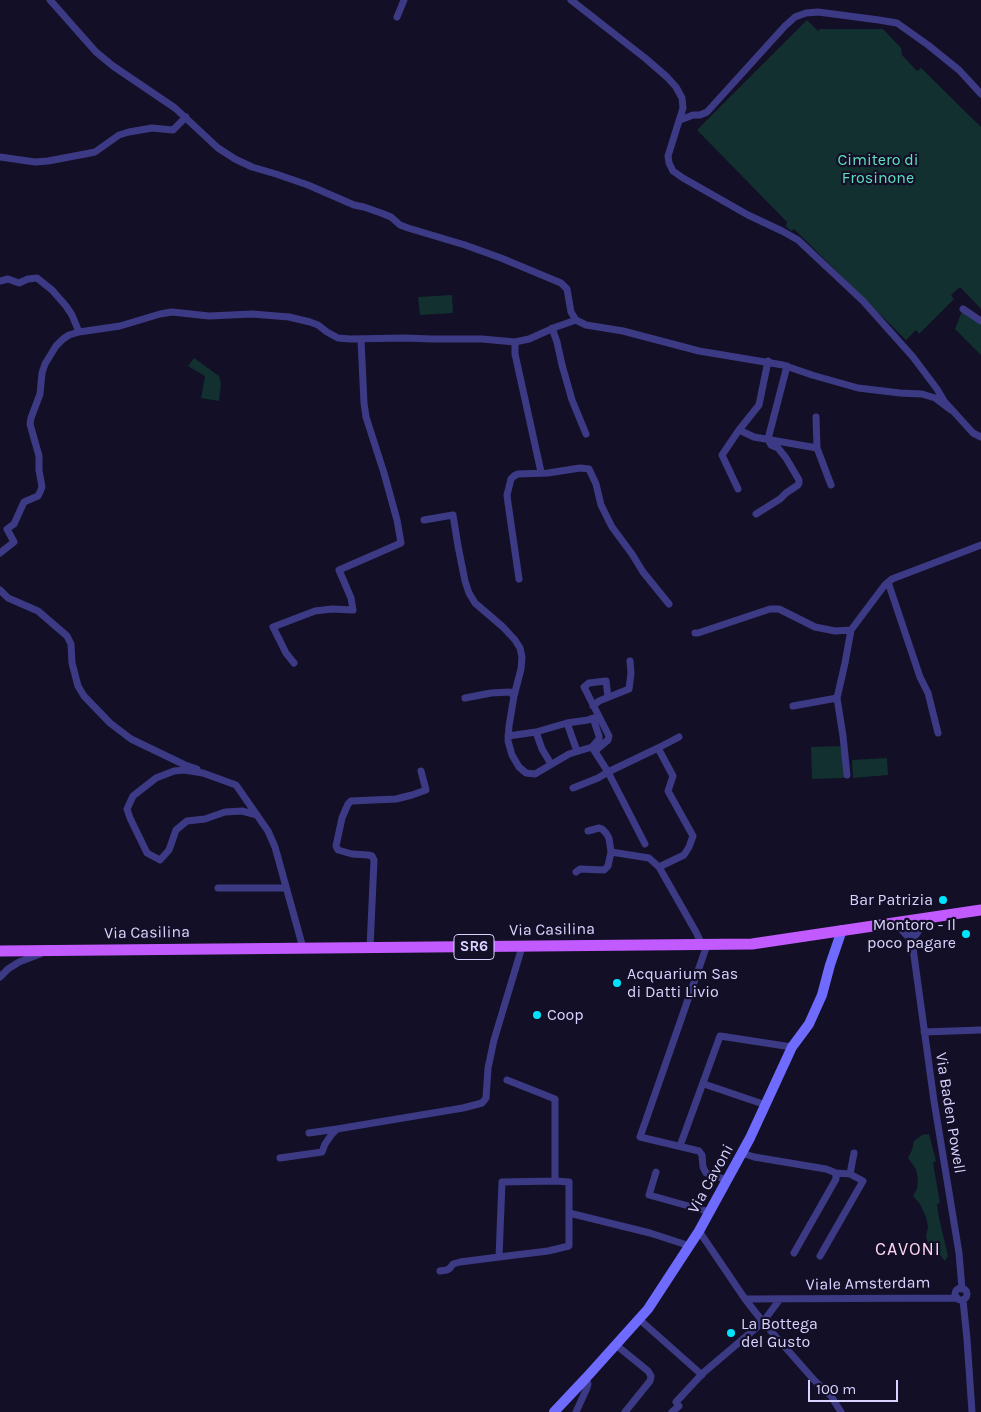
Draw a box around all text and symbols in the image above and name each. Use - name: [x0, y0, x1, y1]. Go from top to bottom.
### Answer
- park label: Cimitero di Frosinone: [837, 150, 919, 188]
- place label: Bar Patrizia: [849, 890, 933, 910]
- marker: Bar Patrizia: [937, 894, 949, 906]
- place label: Montoro - Il poco pagare: [867, 915, 956, 953]
- street label: Via Casilina: [509, 920, 595, 940]
- street label: Via Casilina: [104, 923, 190, 943]
- marker: Montoro - Il poco pagare: [960, 928, 972, 940]
- road number: SR6: [454, 934, 494, 960]
- place label: Acquarium Sas di Datti Livio: [627, 964, 738, 1002]
- marker: Acquarium Sas di Datti Livio: [611, 977, 623, 989]
- place label: Coop: [547, 1005, 584, 1025]
- marker: Coop: [531, 1009, 543, 1021]
- street label: Via Baden Powell: [931, 1051, 969, 1175]
- street label: Via Cavoni: [684, 1141, 738, 1217]
- district label: CAVONI: [874, 1239, 942, 1261]
- street label: Viale Amsterdam: [805, 1273, 931, 1295]
- place label: La Bottega del Gusto: [741, 1314, 818, 1352]
- marker: La Bottega del Gusto: [725, 1327, 737, 1339]
- scale bar: [811, 1370, 901, 1402]
- text: 100 m: [816, 1380, 856, 1398]

